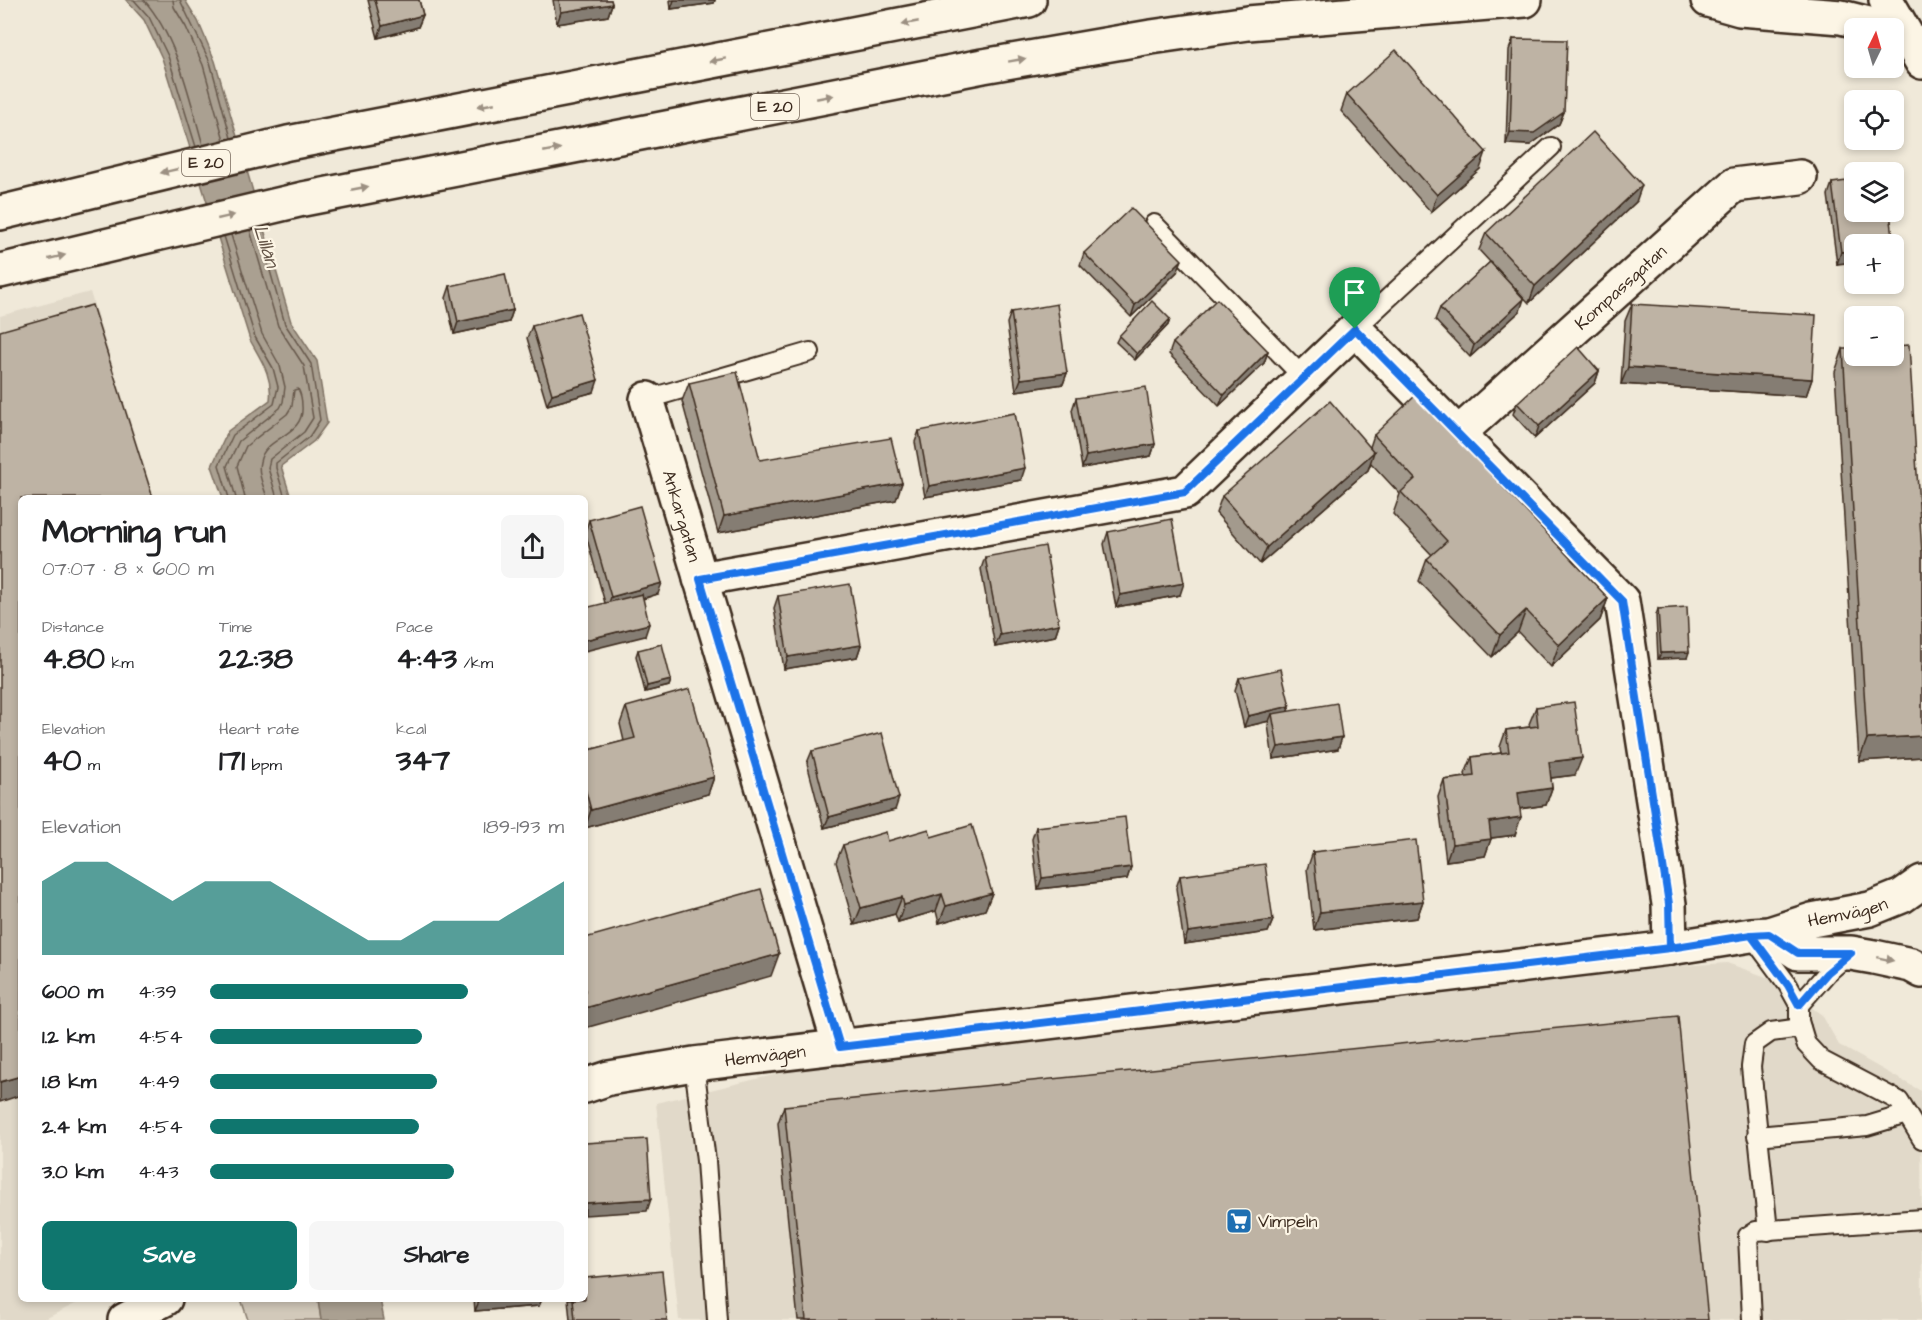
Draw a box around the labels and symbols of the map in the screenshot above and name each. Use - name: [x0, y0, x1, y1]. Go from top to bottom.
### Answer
- north arrow: [1844, 18, 1904, 78]
- one-way arrow: [900, 19, 919, 28]
- one-way arrow: [1008, 55, 1027, 64]
- one-way arrow: [709, 56, 728, 65]
- one-way arrow: [816, 92, 835, 101]
- road number: E 20: [751, 94, 799, 120]
- one-way arrow: [476, 101, 495, 110]
- one-way arrow: [542, 145, 561, 154]
- road number: E 20: [182, 150, 230, 176]
- one-way arrow: [160, 167, 179, 176]
- one-way arrow: [351, 183, 370, 192]
- one-way arrow: [217, 212, 236, 221]
- water label: Lillån: [246, 221, 287, 273]
- street label: Kompassgatan: [1569, 239, 1672, 336]
- one-way arrow: [48, 252, 66, 262]
- pin: [1329, 267, 1380, 329]
- street label: Ankargatan: [656, 467, 707, 565]
- street label: Hemvägen: [1806, 891, 1891, 933]
- one-way arrow: [1875, 955, 1894, 964]
- street label: Hemvägen: [723, 1038, 807, 1073]
- supermarket icon: Vimpeln: [1224, 1206, 1254, 1236]
- place label: Vimpeln: [1258, 1209, 1318, 1234]

